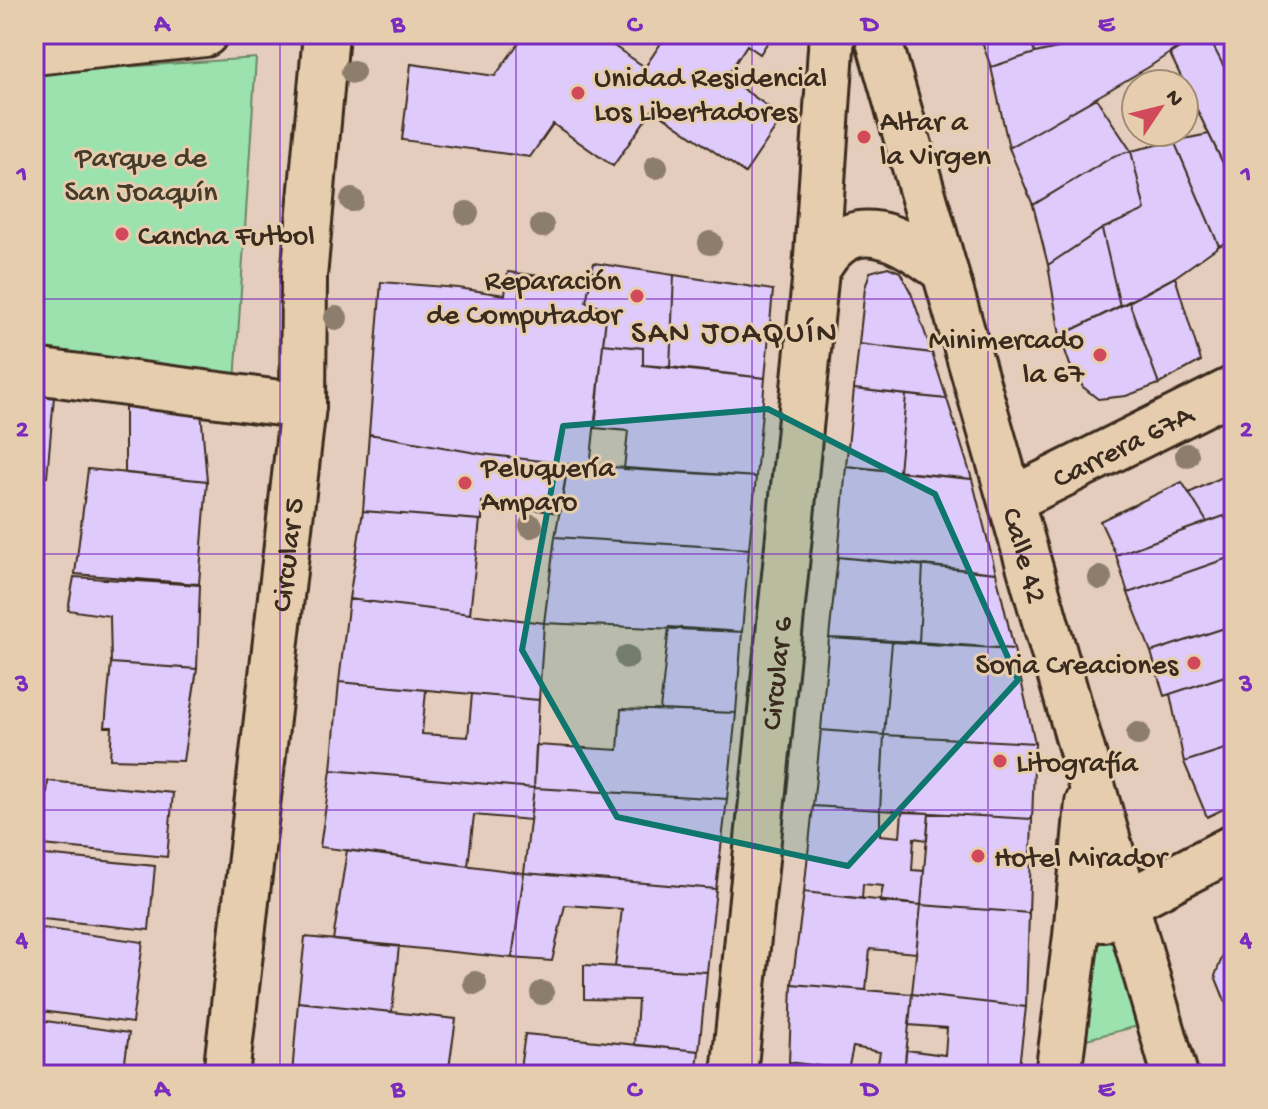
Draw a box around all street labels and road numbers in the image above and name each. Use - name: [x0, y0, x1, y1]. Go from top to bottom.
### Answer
- street label: Carrera 67A: [1048, 399, 1201, 498]
- street label: Circular 5: [266, 496, 314, 614]
- street label: Calle 42: [992, 505, 1052, 608]
- street label: Circular 6: [756, 614, 803, 732]

